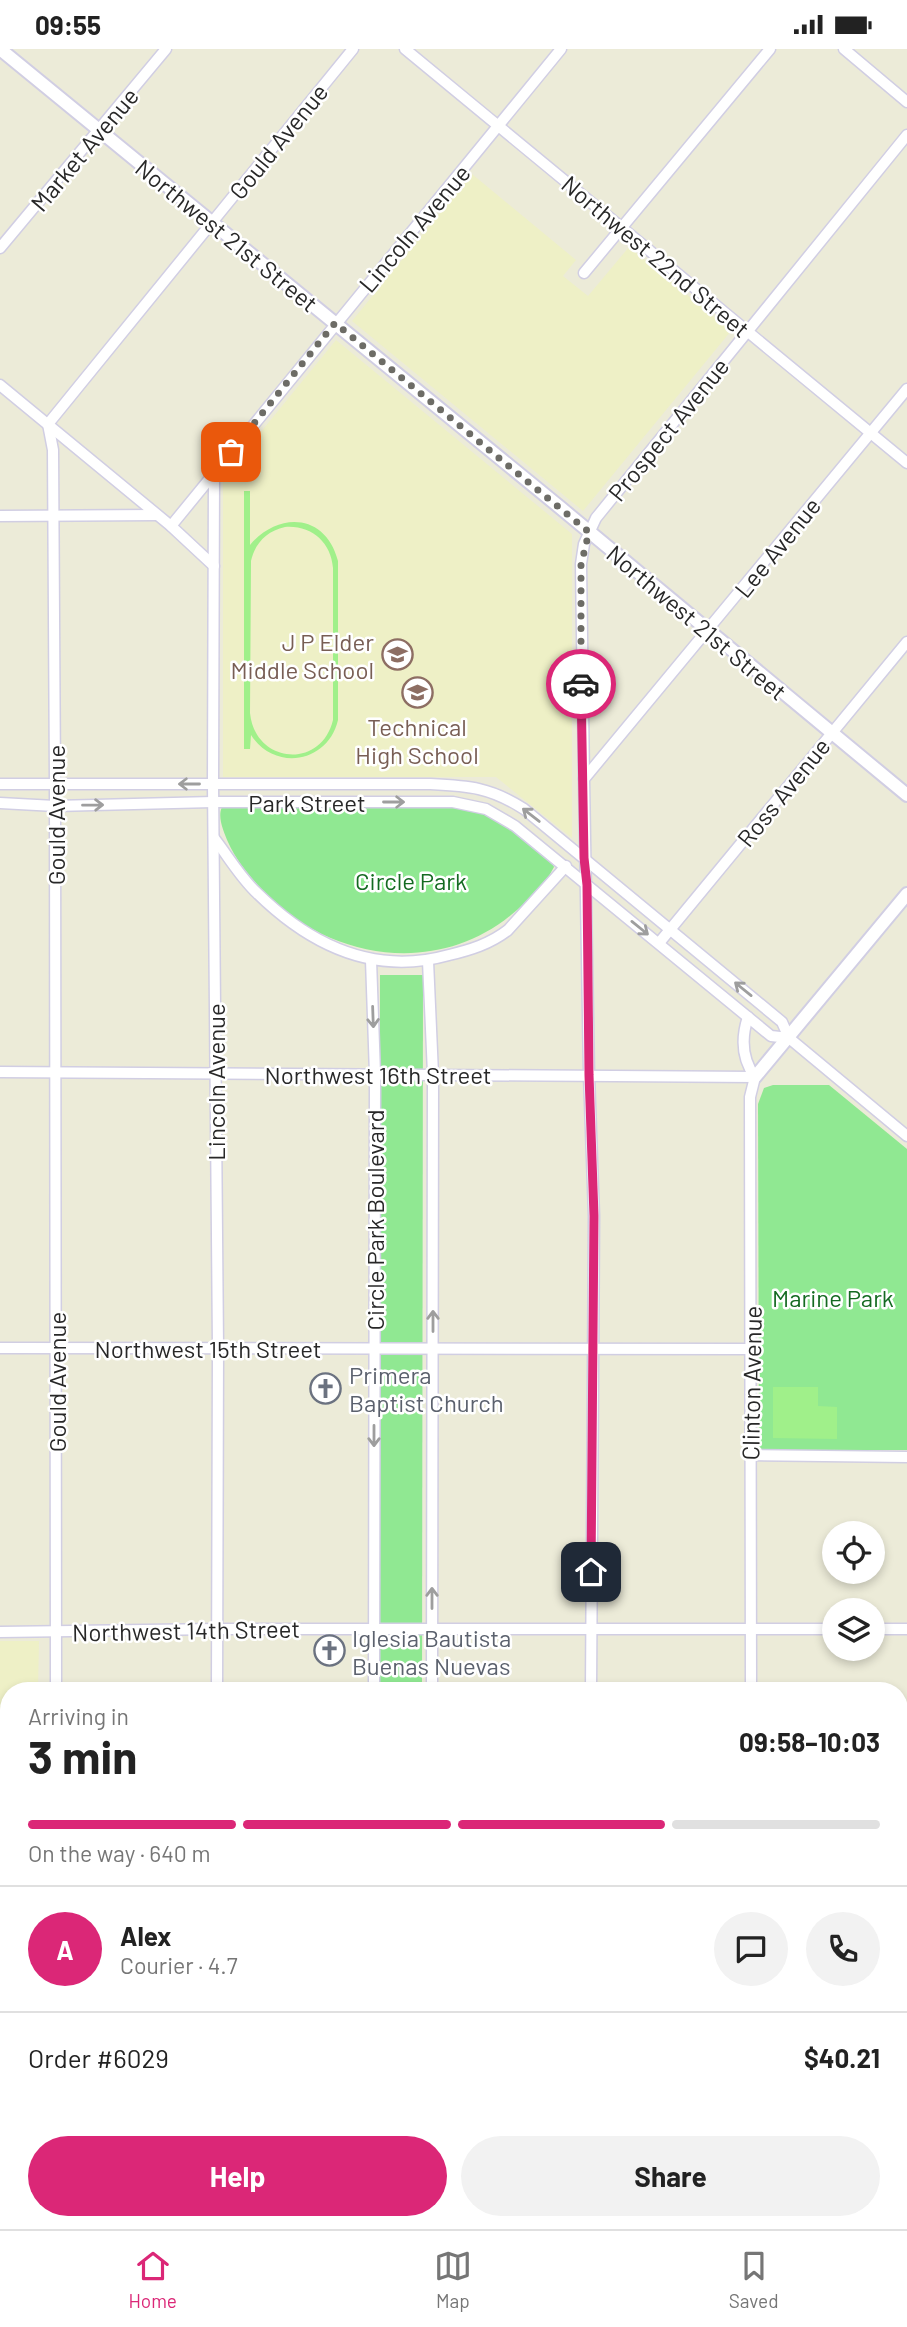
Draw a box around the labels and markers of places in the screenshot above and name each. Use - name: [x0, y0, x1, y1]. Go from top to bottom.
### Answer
- pin: [201, 422, 261, 482]
- place label: J P Elder Middle School: [230, 627, 374, 684]
- school or university icon: J P Elder Middle School: [380, 638, 414, 672]
- school or university icon: Technical High School: [400, 675, 434, 709]
- place label: Technical High School: [355, 712, 479, 769]
- place label: Primera Baptist Church: [349, 1360, 504, 1417]
- church icon: Primera Baptist Church: [309, 1371, 343, 1405]
- pin: [561, 1542, 621, 1602]
- place label: Iglesia Bautista Buenas Nuevas: [352, 1623, 511, 1680]
- church icon: Iglesia Bautista Buenas Nuevas: [312, 1634, 346, 1668]

